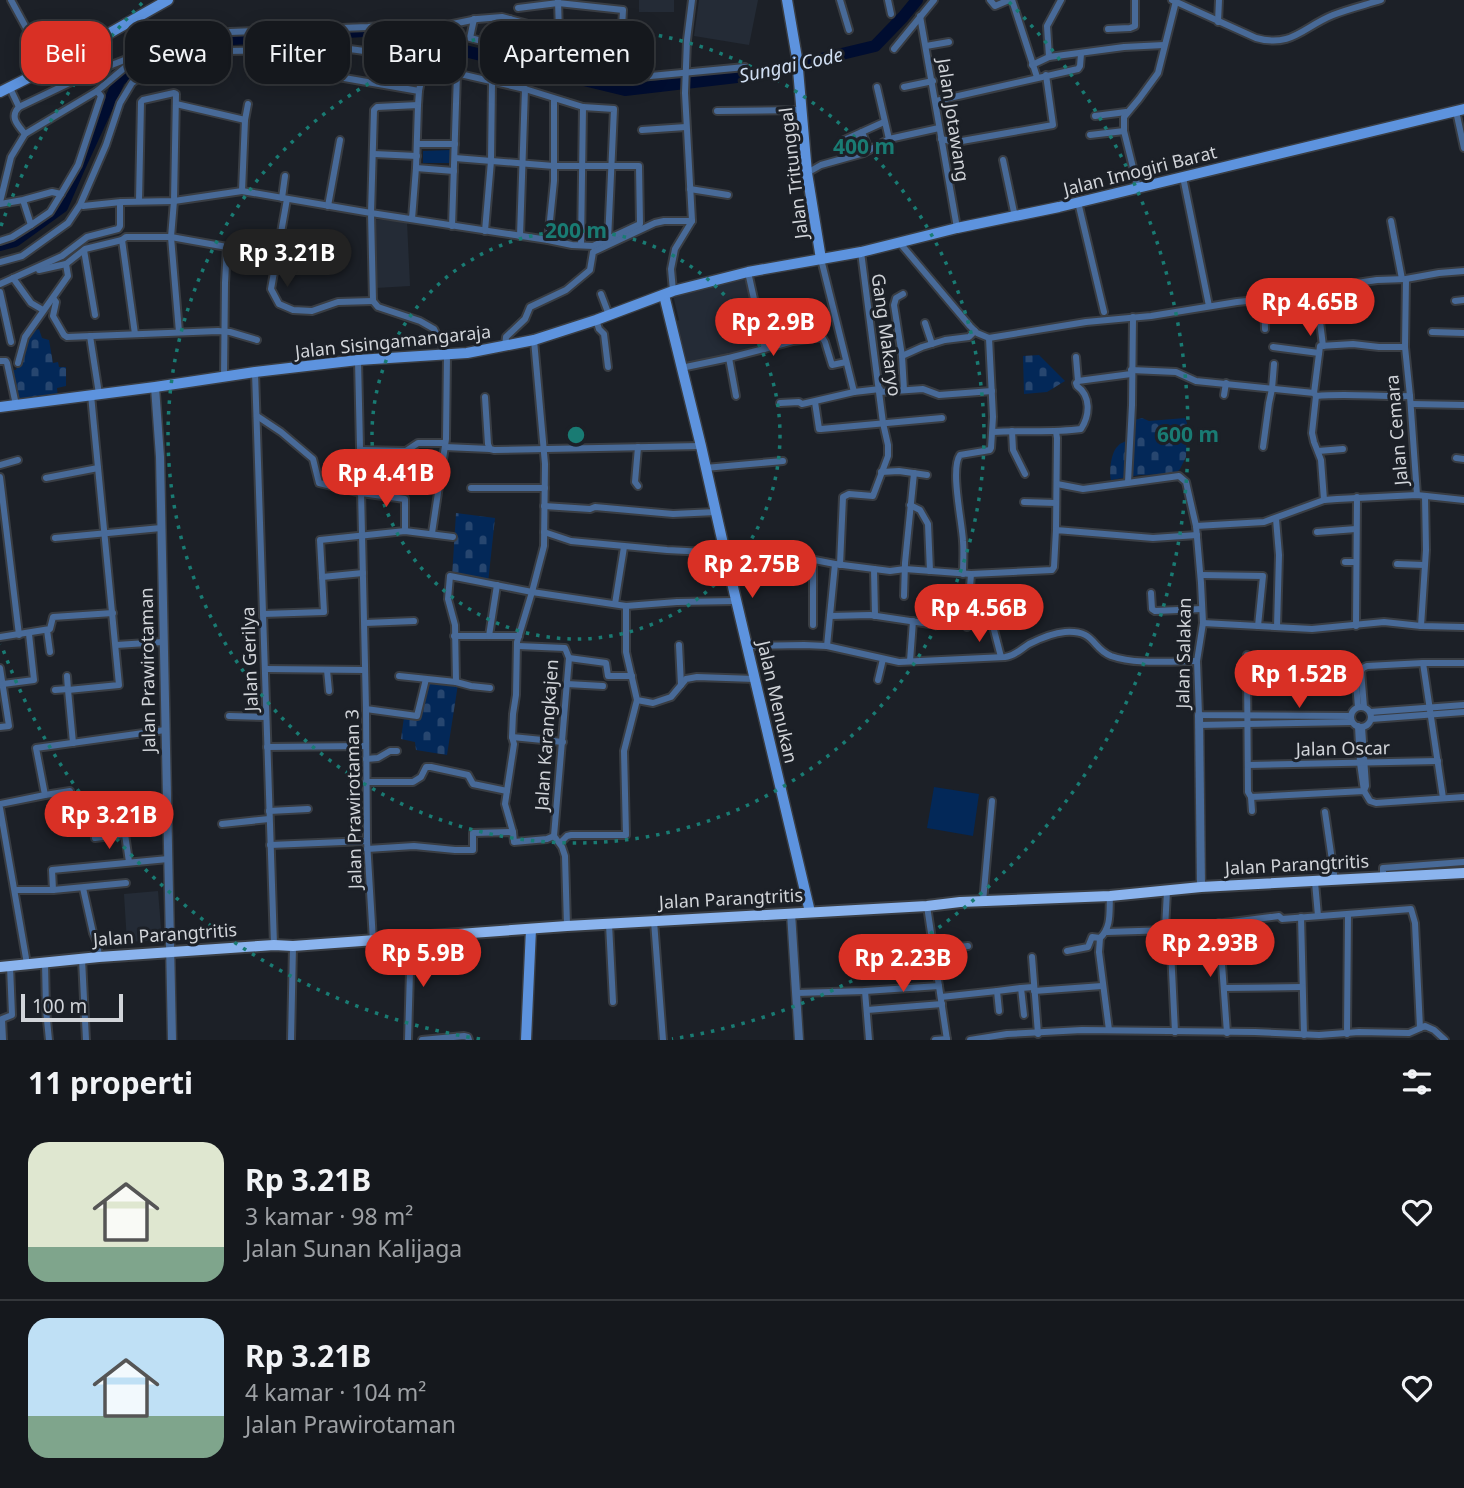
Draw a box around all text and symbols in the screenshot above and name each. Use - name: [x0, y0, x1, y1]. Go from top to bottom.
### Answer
- chip: Beli: [21, 21, 111, 84]
- chip: Sewa: [125, 21, 231, 84]
- chip: Filter: [245, 21, 350, 84]
- chip: Baru: [364, 21, 466, 84]
- chip: Apartemen: [480, 21, 654, 84]
- water label: Sungai Code: [737, 41, 845, 89]
- street label: Jalan Jotawang: [932, 55, 976, 183]
- street label: Jalan Tritunggal: [773, 106, 813, 242]
- text: 400 m: [833, 132, 895, 160]
- street label: Jalan Imogiri Barat: [1059, 139, 1219, 201]
- text: 200 m: [545, 216, 607, 244]
- pin: Rp 3.21B: [215, 230, 359, 289]
- text: Rp 3.21B: [239, 236, 335, 268]
- street label: Gang Makaryo: [866, 272, 907, 398]
- pin: Rp 4.65B: [1238, 278, 1382, 338]
- text: Rp 4.65B: [1262, 285, 1358, 317]
- pin: Rp 2.9B: [708, 298, 838, 358]
- text: Rp 2.9B: [731, 305, 815, 337]
- street label: Jalan Sisingamangaraja: [292, 319, 492, 363]
- street label: Jalan Cemara: [1379, 374, 1413, 489]
- text: 600 m: [1157, 420, 1219, 448]
- centre of rings: [564, 423, 588, 447]
- pin: Rp 4.41B: [314, 449, 458, 509]
- text: Rp 4.41B: [338, 456, 434, 488]
- pin: Rp 2.75B: [680, 540, 824, 600]
- text: Rp 2.75B: [704, 547, 800, 579]
- pin: Rp 4.56B: [907, 584, 1051, 644]
- street label: Jalan Prawirotaman: [134, 587, 160, 755]
- text: Rp 4.56B: [931, 591, 1027, 623]
- street label: Jalan Salakan: [1170, 597, 1196, 711]
- street label: Jalan Gerilya: [235, 606, 263, 714]
- street label: Jalan Menukan: [752, 636, 804, 765]
- pin: Rp 1.52B: [1227, 650, 1371, 710]
- text: Rp 1.52B: [1251, 657, 1347, 689]
- street label: Jalan Karangkajen: [529, 658, 563, 813]
- street label: Jalan Prawirotaman 3: [339, 709, 367, 891]
- street label: Jalan Oscar: [1294, 735, 1391, 761]
- pin: Rp 3.21B: [37, 792, 181, 851]
- text: Rp 3.21B: [61, 798, 157, 830]
- street label: Jalan Parangtritis: [1222, 848, 1370, 880]
- street label: Jalan Parangtritis: [656, 882, 804, 914]
- street label: Jalan Parangtritis: [90, 917, 238, 951]
- pin: Rp 2.93B: [1138, 920, 1282, 979]
- text: Rp 2.93B: [1162, 926, 1258, 958]
- pin: Rp 5.9B: [358, 930, 488, 989]
- pin: Rp 2.23B: [831, 934, 975, 994]
- text: Rp 5.9B: [381, 936, 465, 968]
- text: Rp 2.23B: [855, 941, 951, 973]
- scale bar: [21, 991, 122, 1023]
- text: 100 m: [32, 993, 87, 1019]
- text: 11 properti: [28, 1062, 193, 1103]
- icon: filters: [1398, 1063, 1436, 1101]
- text: Rp 3.21B: [245, 1159, 371, 1200]
- icon: home: [84, 1170, 168, 1254]
- icon: heart: [1398, 1193, 1436, 1231]
- text: 3 kamar · 98 m²: [245, 1200, 413, 1232]
- text: Jalan Sunan Kalijaga: [245, 1232, 462, 1264]
- text: Rp 3.21B: [245, 1335, 371, 1376]
- icon: home: [84, 1346, 168, 1430]
- icon: heart: [1398, 1369, 1436, 1407]
- text: 4 kamar · 104 m²: [245, 1376, 426, 1408]
- text: Jalan Prawirotaman: [245, 1408, 456, 1440]

